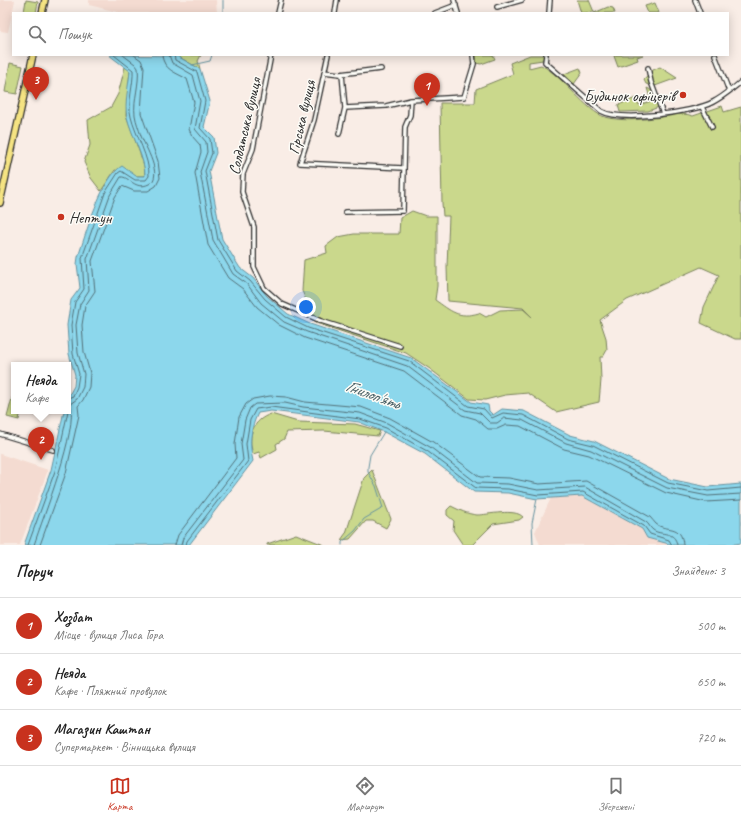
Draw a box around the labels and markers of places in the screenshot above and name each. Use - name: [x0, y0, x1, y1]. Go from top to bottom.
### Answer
- pin: 3: [23, 67, 49, 100]
- pin: 1: [414, 73, 440, 106]
- place label: Будинок офіцерів: [584, 86, 679, 106]
- marker: Будинок офіцерів: [678, 90, 688, 100]
- place label: Нептун: [69, 208, 113, 228]
- marker: Нептун: [56, 212, 66, 222]
- pin: 2: [28, 427, 54, 460]

